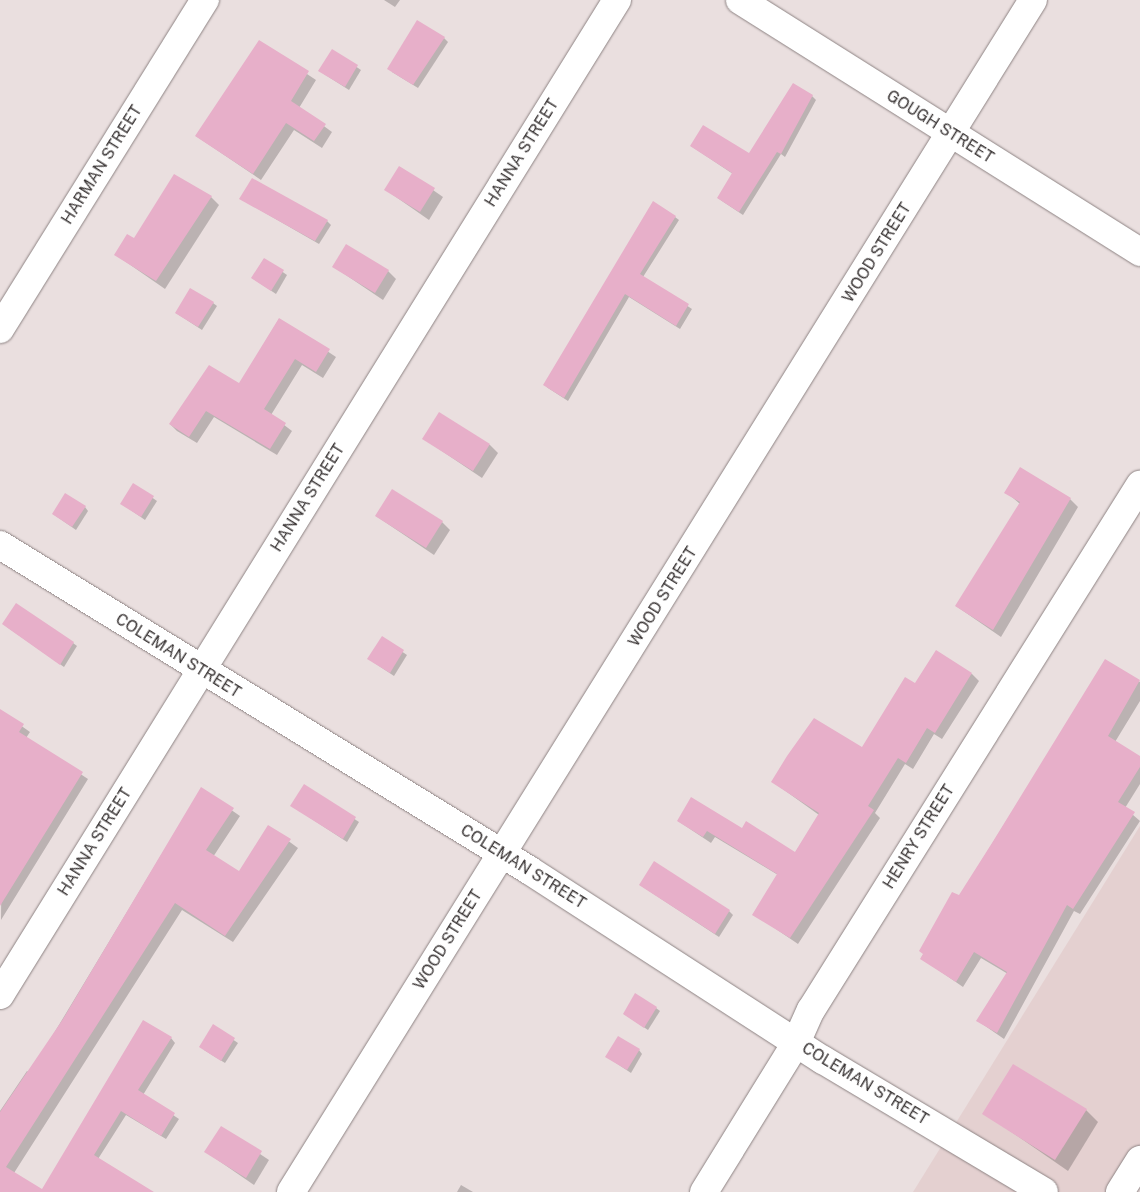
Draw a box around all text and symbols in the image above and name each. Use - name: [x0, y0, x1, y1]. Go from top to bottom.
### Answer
- street label: GOUGH STREET: [883, 86, 997, 168]
- street label: HANNA STREET: [481, 96, 563, 210]
- street label: HARMAN STREET: [58, 102, 146, 228]
- street label: WOOD STREET: [839, 200, 915, 306]
- street label: HANNA STREET: [267, 441, 349, 555]
- street label: WOOD STREET: [625, 544, 701, 650]
- street label: COLEMAN STREET: [112, 610, 244, 702]
- street label: HENRY STREET: [879, 781, 959, 893]
- street label: HANNA STREET: [54, 785, 136, 899]
- street label: COLEMAN STREET: [457, 821, 589, 913]
- street label: WOOD STREET: [410, 887, 486, 993]
- street label: COLEMAN STREET: [798, 1039, 932, 1129]

